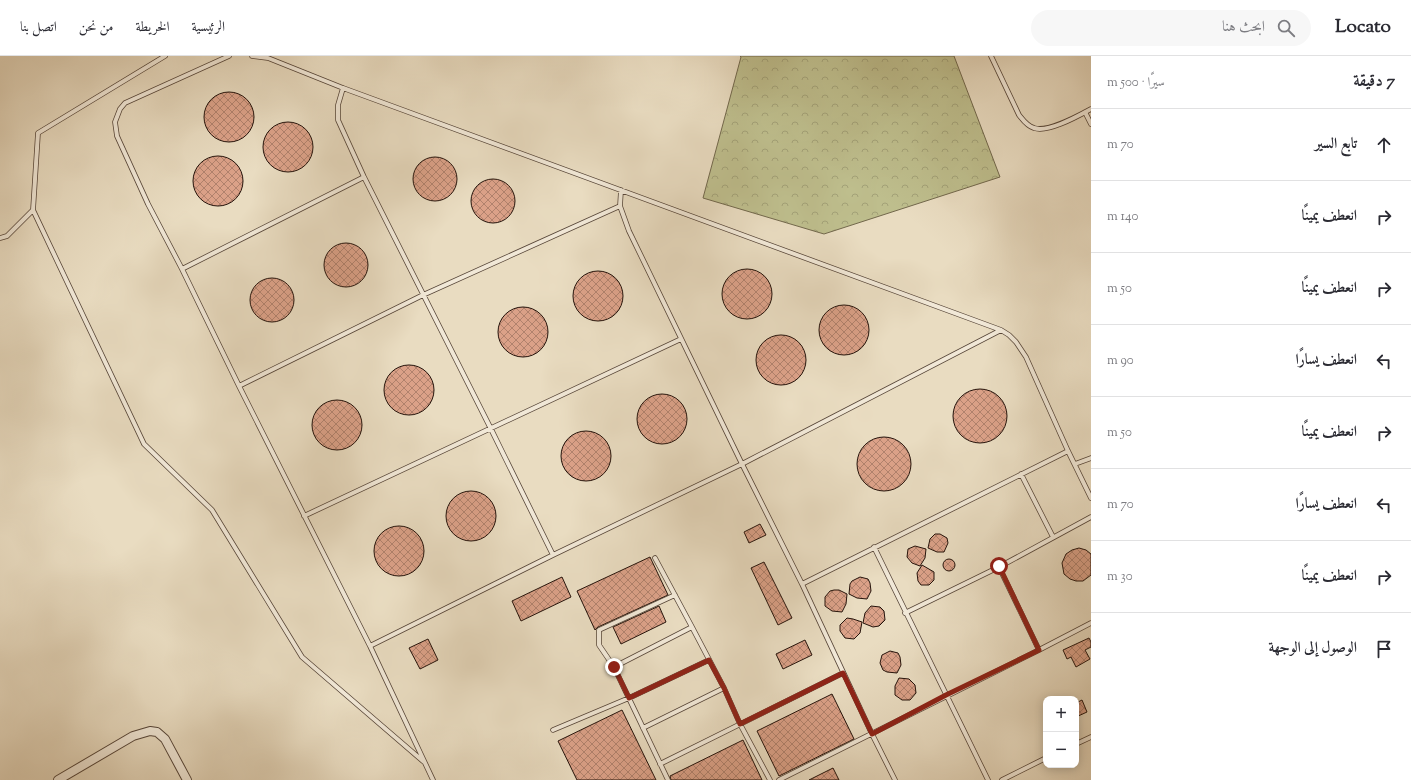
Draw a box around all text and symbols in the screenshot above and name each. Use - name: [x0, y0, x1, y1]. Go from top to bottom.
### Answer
- search box: [1031, 10, 1311, 46]
- text: Locato: [1335, 14, 1391, 41]
- text: ابحث هنا: [1222, 17, 1265, 38]
- icon: search: [1275, 17, 1297, 39]
- text: اتصل بنا: [20, 18, 57, 38]
- text: من نحن: [79, 18, 113, 38]
- text: الخريطة: [135, 18, 170, 38]
- text: الرئيسية: [192, 18, 225, 38]
- text: 7 دقيقة: [1353, 70, 1395, 94]
- text: سيرًا · 500 m: [1107, 74, 1165, 92]
- text: تابع السير: [1315, 134, 1357, 155]
- icon: ahead: [1373, 134, 1395, 156]
- text: 70 m: [1107, 136, 1134, 154]
- text: انعطف يمينًا: [1302, 206, 1357, 227]
- icon: right: [1373, 206, 1395, 228]
- text: 140 m: [1107, 208, 1138, 226]
- text: انعطف يمينًا: [1302, 278, 1357, 299]
- icon: right: [1373, 278, 1395, 300]
- text: 50 m: [1107, 280, 1132, 298]
- text: انعطف يسارًا: [1296, 350, 1357, 371]
- icon: left: [1373, 350, 1395, 372]
- text: 90 m: [1107, 352, 1134, 370]
- text: انعطف يمينًا: [1302, 422, 1357, 443]
- icon: right: [1373, 422, 1395, 444]
- text: 50 m: [1107, 424, 1132, 442]
- text: انعطف يسارًا: [1296, 494, 1357, 515]
- icon: left: [1373, 494, 1395, 516]
- text: 70 m: [1107, 496, 1134, 514]
- route start: [990, 557, 1008, 575]
- text: انعطف يمينًا: [1302, 566, 1357, 587]
- icon: right: [1373, 566, 1395, 588]
- text: 30 m: [1107, 568, 1133, 586]
- text: الوصول إلى الوجهة: [1268, 638, 1357, 659]
- icon: arrive: [1373, 638, 1395, 660]
- route end: [605, 658, 623, 676]
- map controls: [1043, 696, 1079, 768]
- button: +: [1043, 696, 1079, 732]
- button: −: [1043, 732, 1079, 768]

